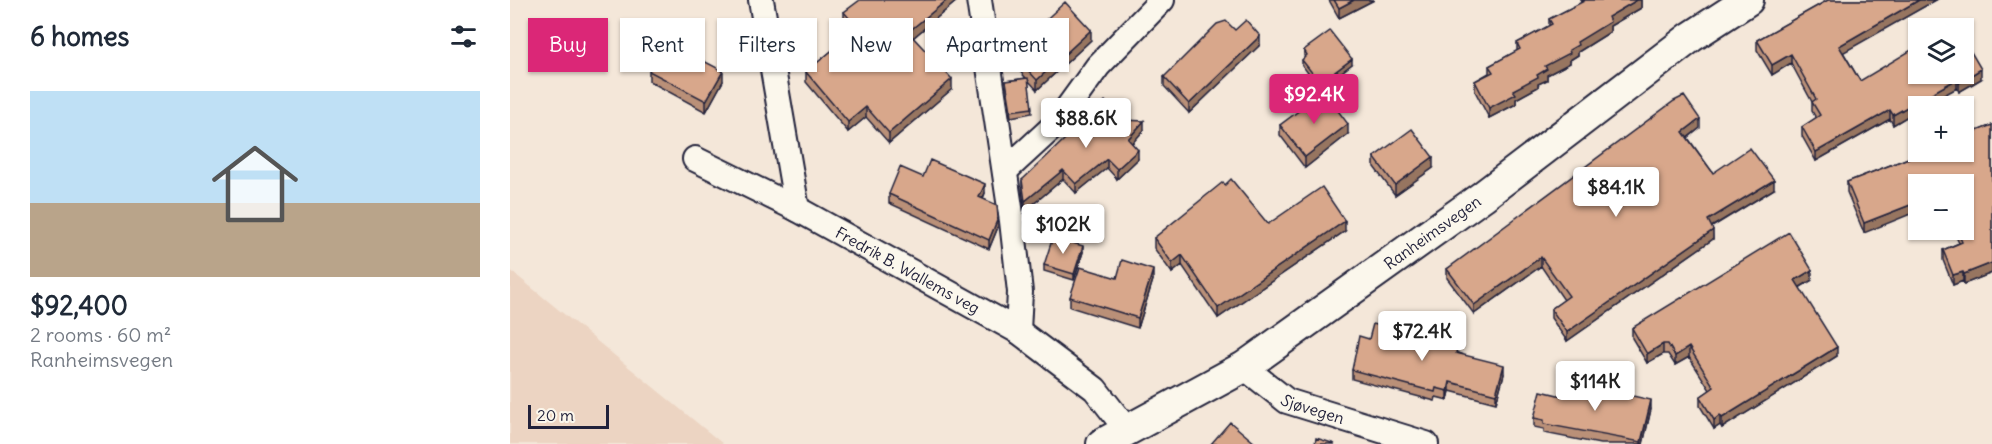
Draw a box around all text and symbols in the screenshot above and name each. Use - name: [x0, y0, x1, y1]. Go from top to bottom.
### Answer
- chip: Buy: [528, 18, 608, 72]
- chip: Rent: [620, 18, 705, 72]
- chip: Filters: [717, 18, 817, 72]
- chip: New: [829, 18, 913, 72]
- chip: Apartment: [925, 18, 1069, 72]
- map controls: [1908, 18, 1974, 240]
- button: layers: [1908, 18, 1974, 84]
- text: 6 homes: [30, 20, 129, 53]
- icon: filters: [447, 20, 480, 53]
- pin: $92.4K: [1265, 74, 1363, 125]
- text: $92.4K: [1283, 81, 1345, 106]
- button: +: [1908, 96, 1974, 162]
- pin: $88.6K: [1037, 98, 1135, 149]
- text: $88.6K: [1055, 105, 1117, 130]
- icon: home: [201, 130, 309, 238]
- pin: $84.1K: [1567, 167, 1665, 218]
- text: $84.1K: [1587, 174, 1645, 199]
- button: −: [1908, 174, 1974, 240]
- street label: Ranheimsvegen: [1380, 191, 1485, 274]
- pin: $102K: [1021, 204, 1105, 255]
- text: $102K: [1035, 211, 1091, 236]
- street label: Fredrik B. Wallems veg: [832, 222, 983, 318]
- text: $92,400: [30, 289, 128, 322]
- pin: $72.4K: [1373, 311, 1471, 362]
- text: $72.4K: [1392, 318, 1452, 343]
- text: 2 rooms · 60 m²: [30, 322, 171, 347]
- text: Ranheimsvegen: [30, 347, 173, 372]
- pin: $114K: [1553, 361, 1637, 412]
- text: $114K: [1570, 368, 1620, 393]
- street label: Sjøvegen: [1277, 390, 1347, 428]
- scale bar: [528, 402, 609, 430]
- text: 20 m: [537, 405, 574, 425]

